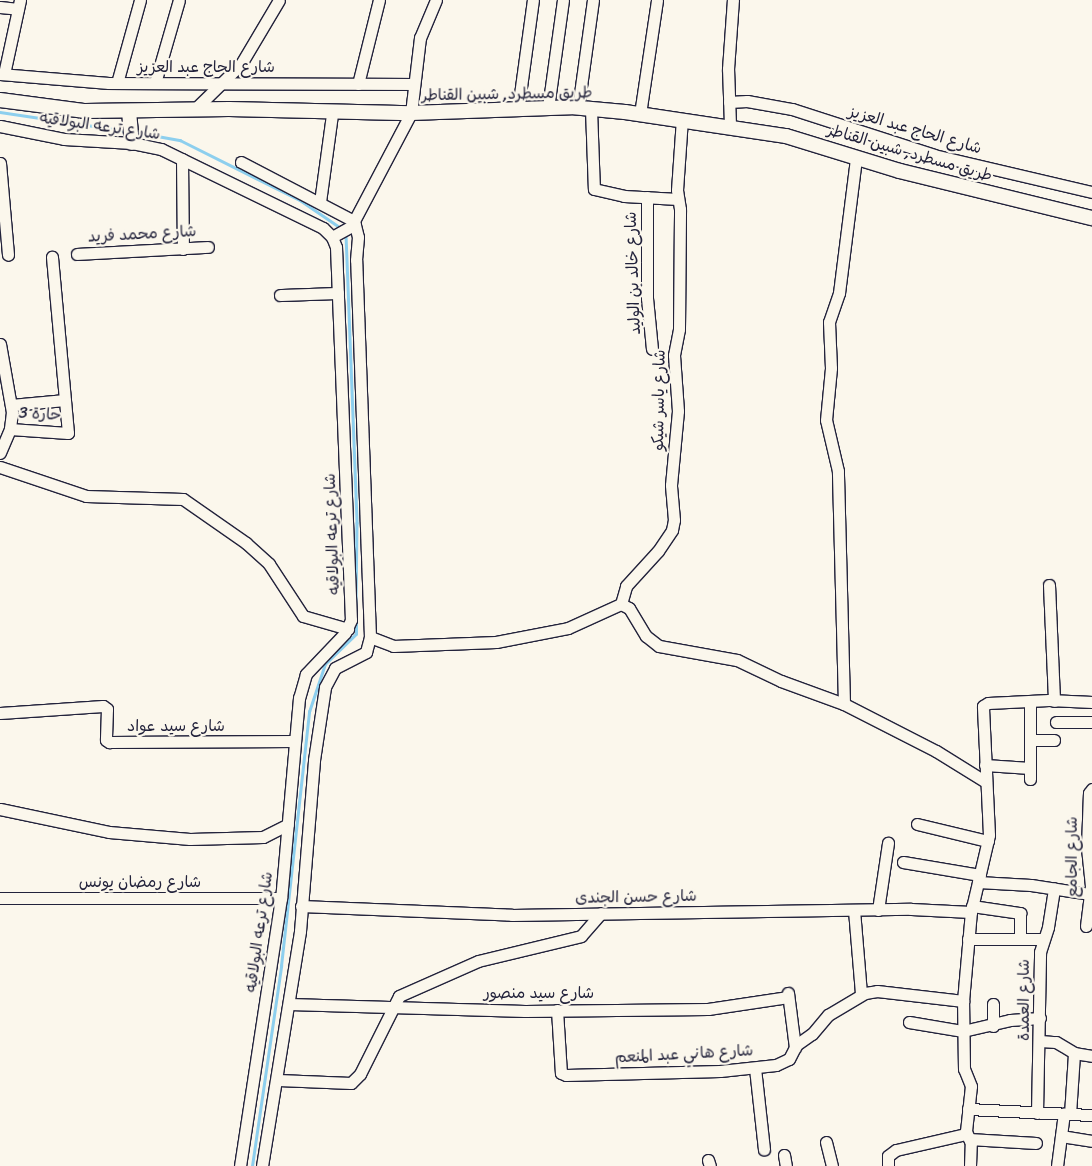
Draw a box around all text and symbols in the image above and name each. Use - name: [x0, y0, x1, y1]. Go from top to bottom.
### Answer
- street label: شارع الحاج عبد العزيز: [137, 57, 275, 77]
- street label: طريق مسطرد, شبين القناطر: [422, 83, 592, 105]
- street label: شارع الحاج عبد العزيز: [846, 102, 984, 158]
- street label: شارع ترعه البولاقيه: [38, 108, 162, 144]
- street label: طريق مسطرد, شبين القناطر: [825, 120, 995, 186]
- street label: شارع خالد بن الوليد: [621, 211, 645, 335]
- street label: شارع محمد فريد: [87, 222, 197, 246]
- street label: شارع ياسر شيكو: [649, 349, 669, 451]
- street label: حارة 3: [18, 403, 62, 425]
- street label: شارع ترعه البولاقيه: [320, 473, 344, 595]
- street label: شارع سيد عواد: [127, 716, 225, 736]
- street label: شارع الجامع: [1062, 817, 1082, 897]
- street label: شارع ترعه البولاقيه: [241, 870, 277, 994]
- street label: شارع رمضان يونس: [79, 872, 201, 892]
- street label: شارع حسن الجندى: [575, 886, 697, 908]
- street label: شارع العمدة: [1014, 959, 1034, 1041]
- street label: شارع سيد منصور: [484, 983, 594, 1003]
- street label: شارع هاني عبد المنعم: [614, 1041, 754, 1067]

